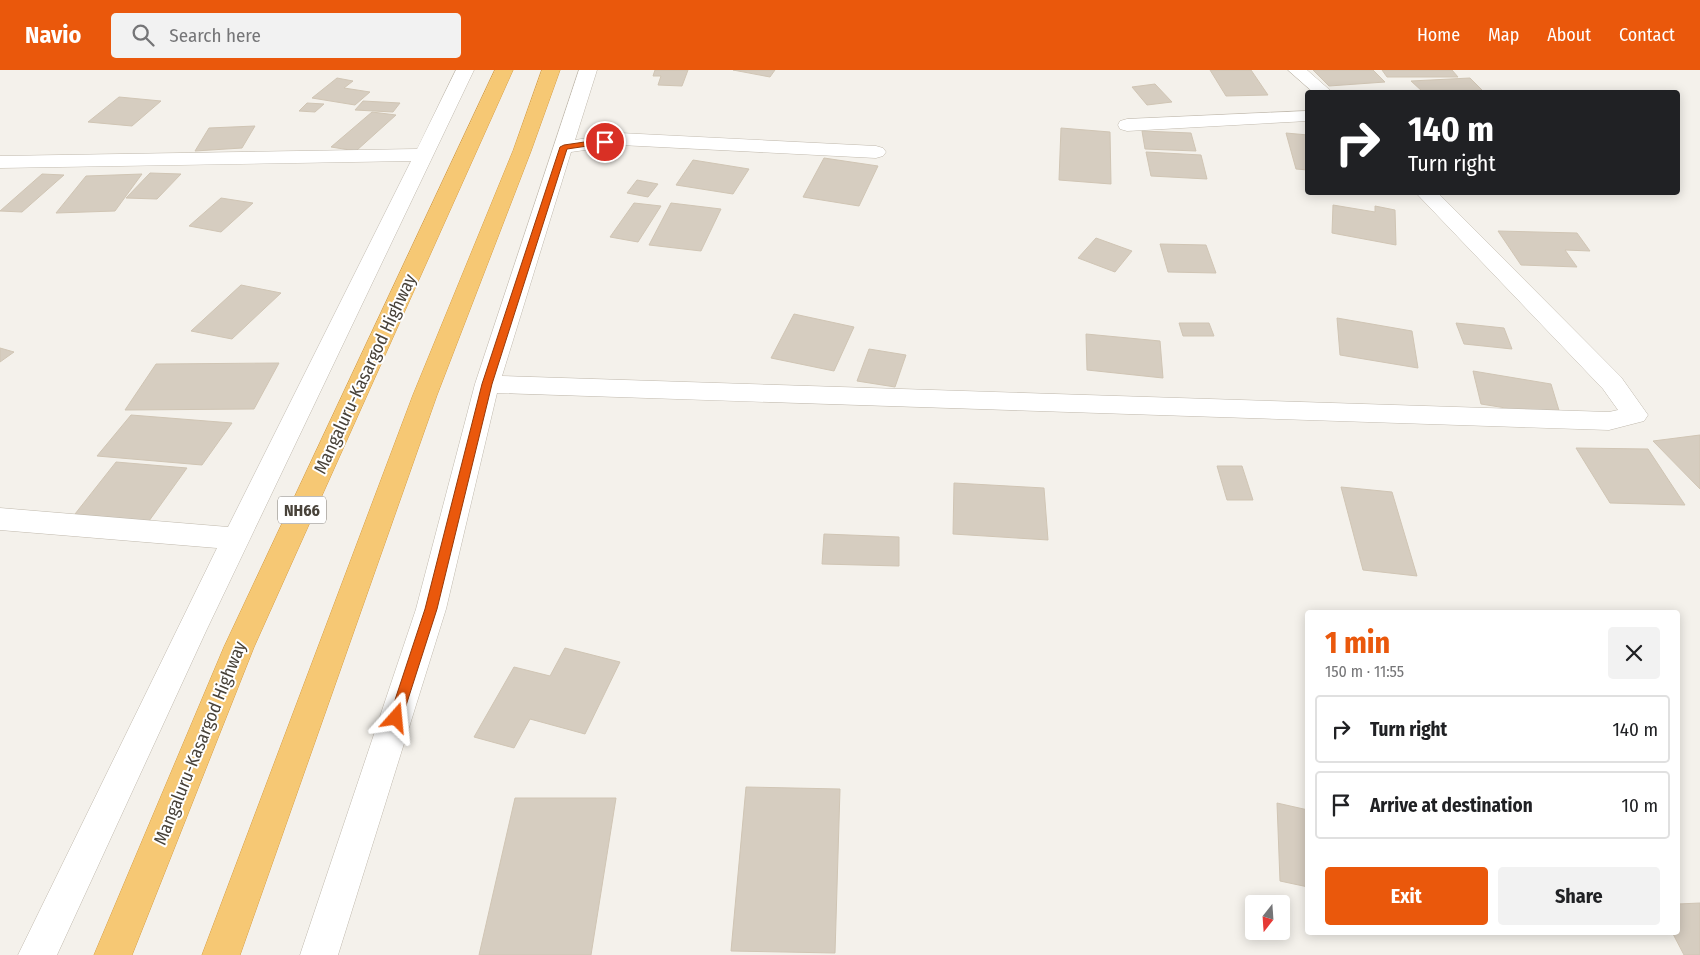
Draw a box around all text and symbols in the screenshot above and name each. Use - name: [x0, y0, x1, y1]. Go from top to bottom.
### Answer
- search box: [111, 13, 461, 58]
- text: Navio: [25, 21, 81, 49]
- icon: search: [129, 21, 157, 49]
- text: Search here: [169, 24, 261, 47]
- text: Home: [1417, 24, 1460, 46]
- text: Map: [1488, 24, 1519, 46]
- text: About: [1547, 24, 1591, 46]
- text: Contact: [1619, 24, 1675, 46]
- text: 140 m: [1408, 108, 1494, 150]
- icon: right: [1325, 110, 1390, 175]
- pin: [584, 121, 626, 163]
- icon: arrive: [591, 128, 619, 156]
- text: Turn right: [1408, 150, 1496, 177]
- street label: Mangaluru-Kasargod Highway: [309, 271, 421, 477]
- road number: NH66: [278, 496, 326, 524]
- text: 1 min: [1325, 625, 1390, 661]
- button: close: [1608, 627, 1660, 679]
- street label: Mangaluru-Kasargod Highway: [149, 638, 251, 848]
- text: 150 m · 11:55: [1325, 662, 1404, 681]
- position arrow: [369, 691, 421, 743]
- icon: right: [1327, 715, 1355, 743]
- text: Turn right: [1370, 718, 1447, 741]
- text: 140 m: [1612, 718, 1658, 741]
- icon: arrive: [1327, 791, 1355, 819]
- text: Arrive at destination: [1370, 794, 1533, 817]
- text: 10 m: [1622, 794, 1658, 817]
- button: Exit: [1325, 867, 1488, 925]
- button: Share: [1498, 867, 1660, 925]
- north arrow: [1245, 895, 1290, 940]
- map controls: [1245, 895, 1290, 940]

